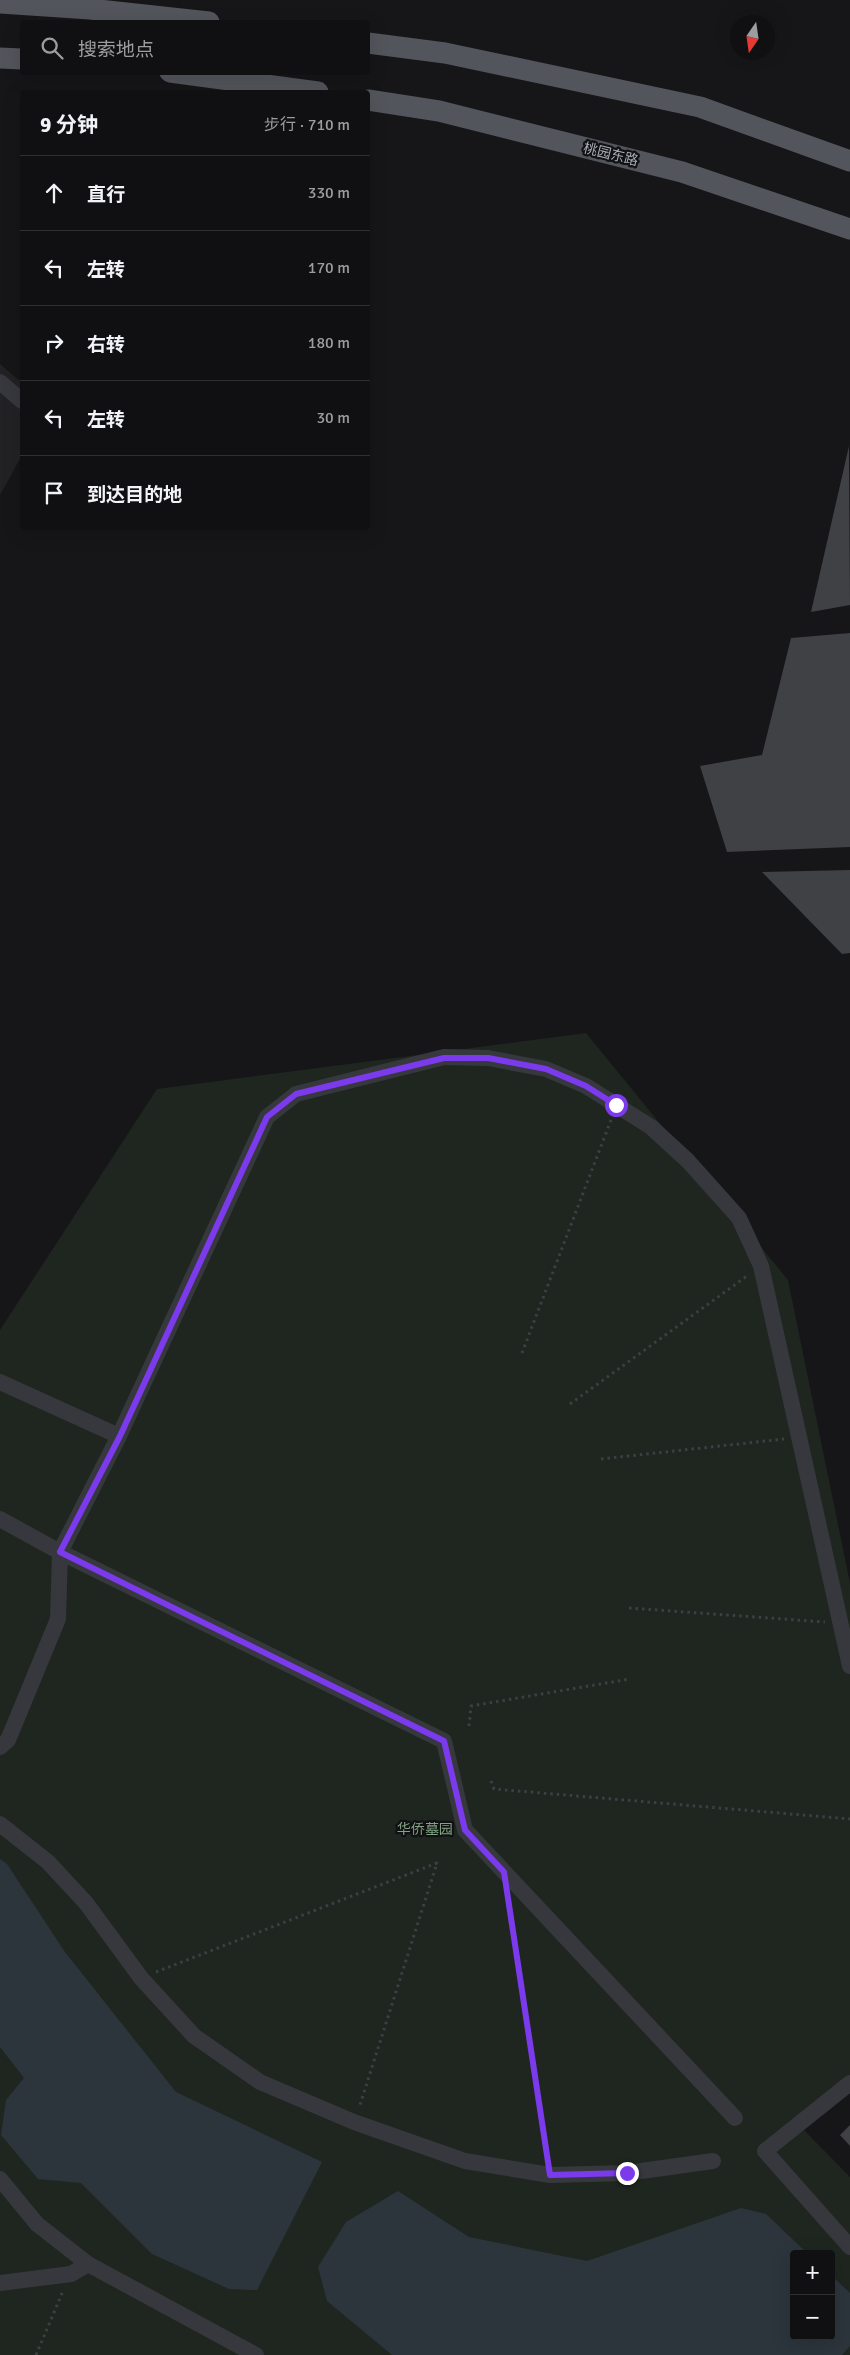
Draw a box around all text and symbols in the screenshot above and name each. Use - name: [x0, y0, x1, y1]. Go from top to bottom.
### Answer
- north arrow: [730, 15, 775, 60]
- search box: [20, 20, 370, 75]
- icon: search: [38, 34, 66, 62]
- text: 搜索地点: [78, 38, 154, 62]
- text: 9 分钟: [40, 112, 98, 138]
- text: 步行 · 710 m: [264, 115, 350, 135]
- street label: 桃园东路: [582, 139, 640, 170]
- icon: ahead: [40, 179, 68, 207]
- text: 直行: [87, 183, 125, 207]
- text: 330 m: [308, 183, 350, 203]
- icon: left: [40, 254, 68, 282]
- text: 左转: [87, 258, 125, 282]
- text: 170 m: [308, 258, 350, 278]
- icon: right: [40, 329, 68, 357]
- text: 右转: [87, 333, 125, 357]
- text: 180 m: [308, 333, 350, 353]
- icon: left: [40, 404, 68, 432]
- text: 左转: [87, 408, 125, 432]
- text: 30 m: [316, 408, 350, 428]
- icon: arrive: [40, 479, 68, 507]
- text: 到达目的地: [87, 483, 182, 507]
- route start: [605, 1094, 628, 1117]
- park label: 华侨墓园: [397, 1821, 453, 1838]
- route end: [616, 2162, 639, 2185]
- map controls: [790, 2250, 835, 2340]
- button: +: [790, 2250, 835, 2295]
- button: −: [790, 2295, 835, 2340]

